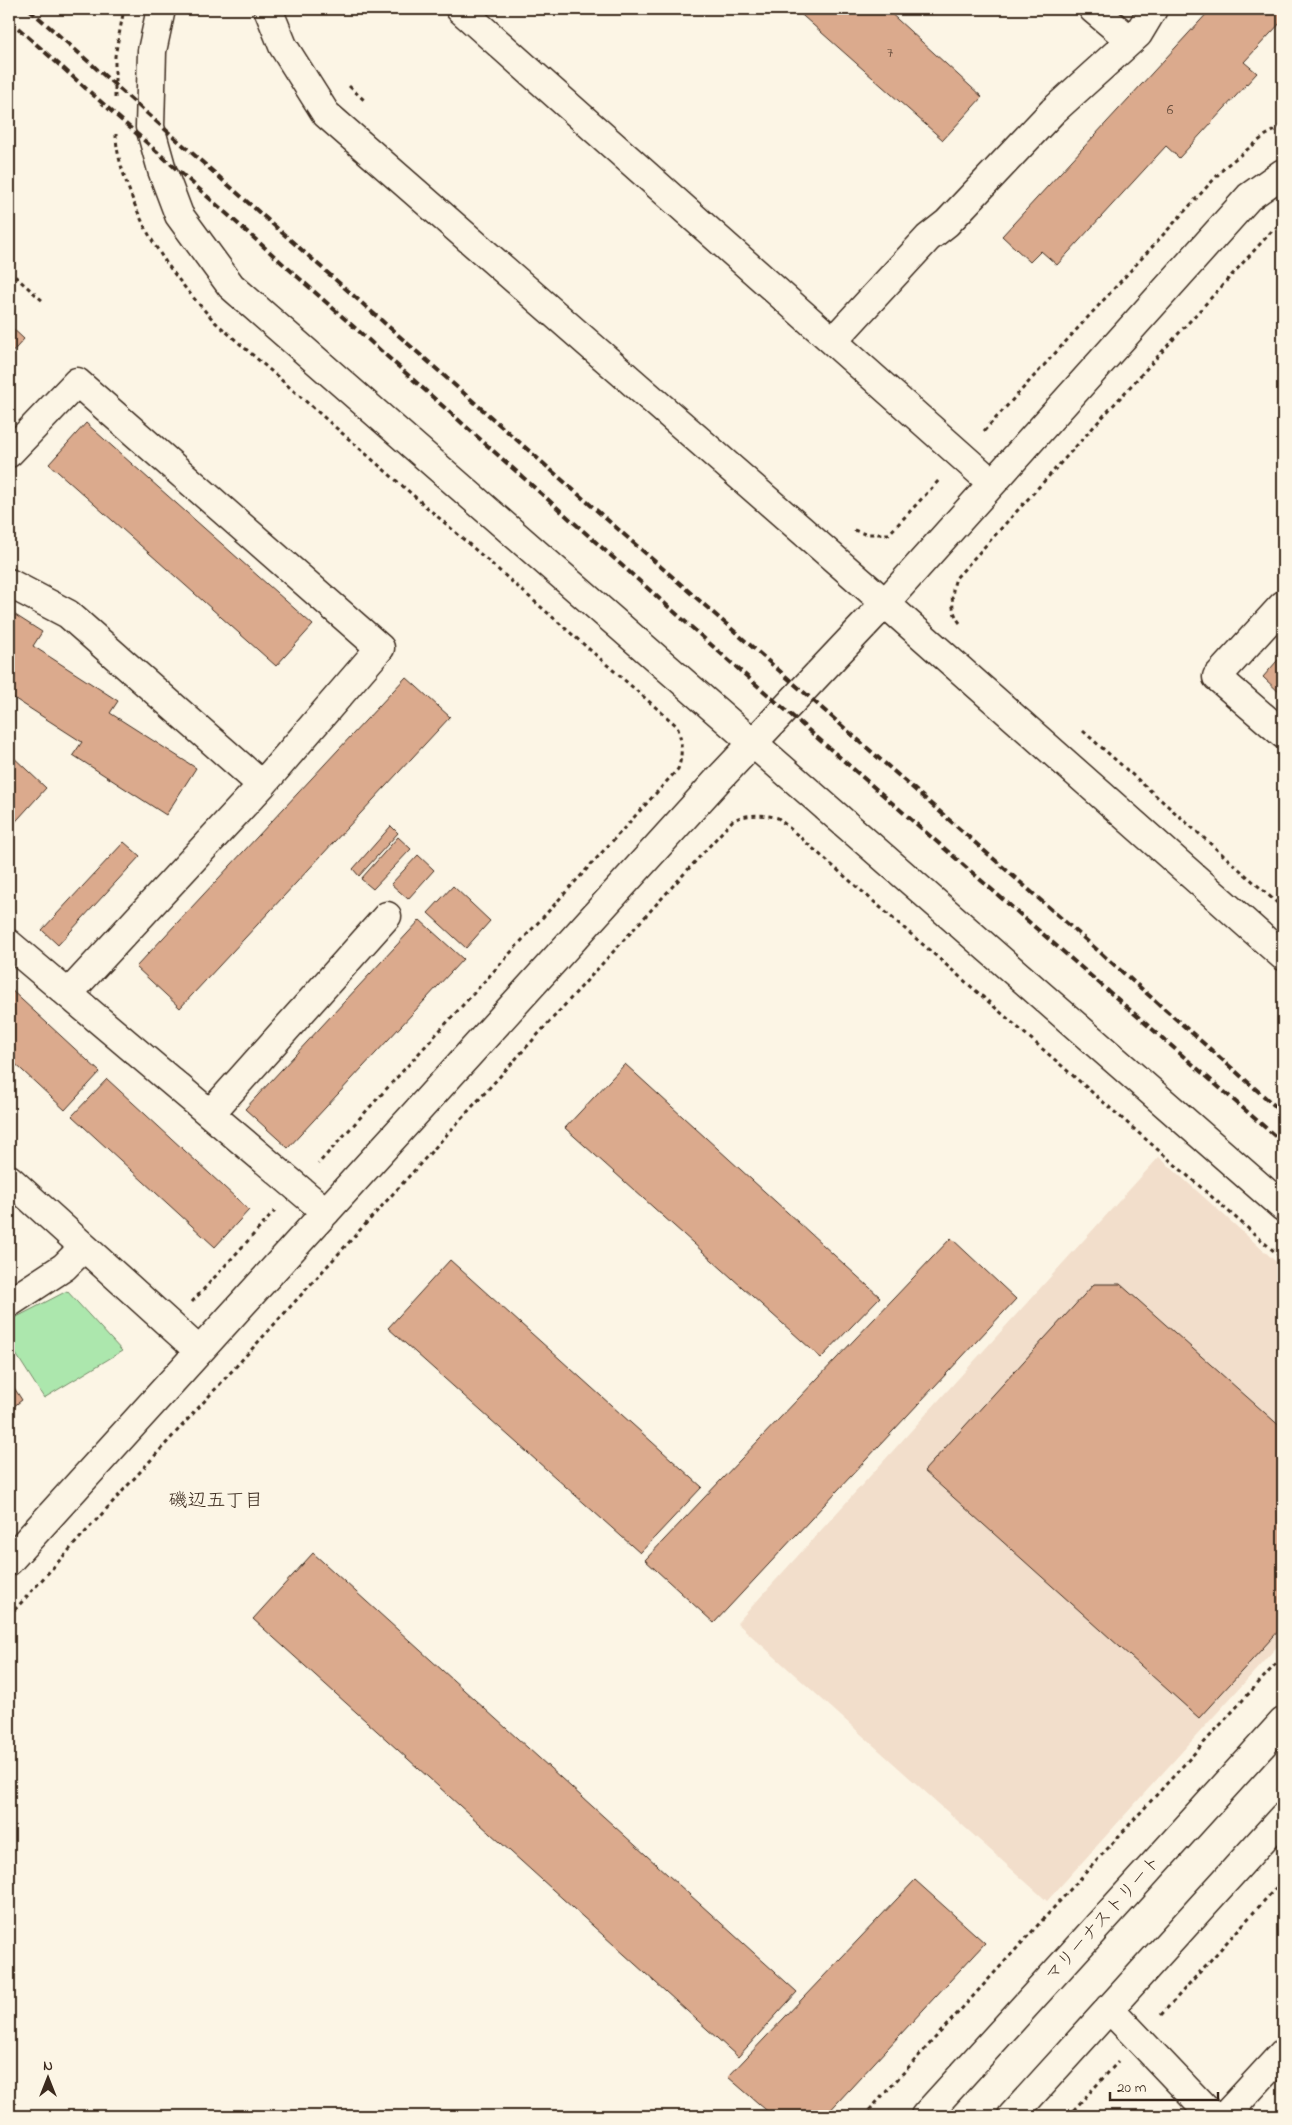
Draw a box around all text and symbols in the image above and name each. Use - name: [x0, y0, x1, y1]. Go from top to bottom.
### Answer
- house number: 7: [887, 42, 893, 64]
- house number: 6: [1167, 99, 1174, 121]
- district label: 磯辺五丁目: [168, 1488, 264, 1515]
- street label: マリーナストリート: [1040, 1850, 1168, 1988]
- north arrow: [22, 2052, 72, 2102]
- text: N: [43, 2056, 53, 2077]
- scale bar: [1110, 2070, 1217, 2102]
- text: 20 m: [1117, 2077, 1147, 2099]

